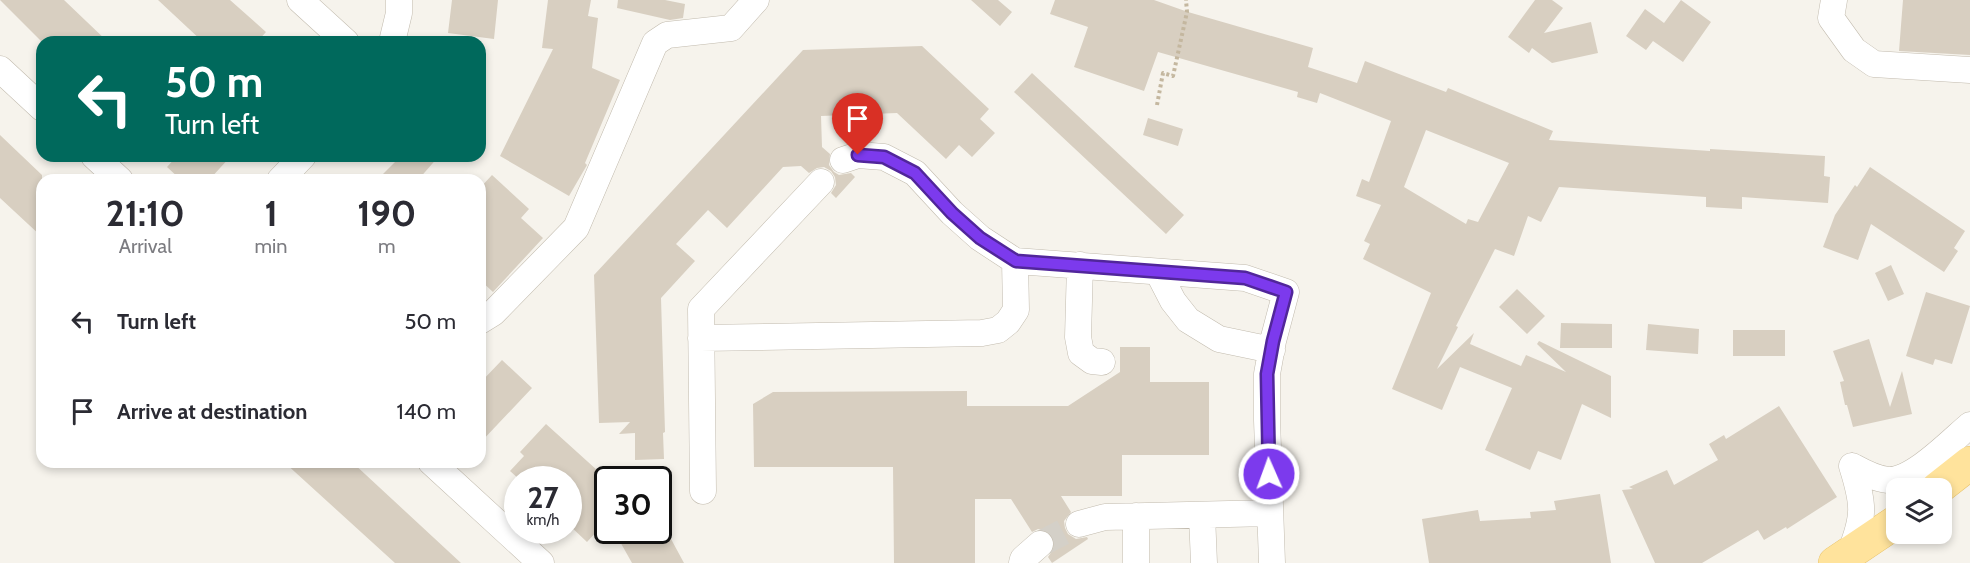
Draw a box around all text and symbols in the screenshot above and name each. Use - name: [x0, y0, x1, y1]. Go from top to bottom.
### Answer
- text: 50 m: [165, 56, 263, 108]
- icon: left: [66, 60, 144, 138]
- pin: [832, 93, 883, 155]
- icon: arrive: [841, 102, 874, 135]
- text: Turn left: [165, 108, 259, 141]
- text: 21:10: [106, 191, 185, 235]
- text: 1: [264, 191, 278, 235]
- text: 190: [357, 191, 416, 235]
- text: Arrival: [119, 234, 172, 258]
- text: min: [255, 234, 288, 258]
- text: m: [378, 234, 396, 258]
- icon: left: [66, 305, 99, 338]
- text: Turn left: [117, 308, 196, 335]
- text: 50 m: [404, 308, 456, 335]
- icon: arrive: [66, 395, 99, 428]
- text: Arrive at destination: [117, 398, 307, 425]
- text: 140 m: [397, 398, 456, 425]
- position arrow: [1237, 442, 1301, 506]
- speed limit sign: 30: [594, 466, 672, 544]
- map controls: [1886, 478, 1952, 544]
- button: layers: [1886, 478, 1952, 544]
- text: 27: [527, 479, 559, 516]
- text: km/h: [527, 511, 559, 529]

